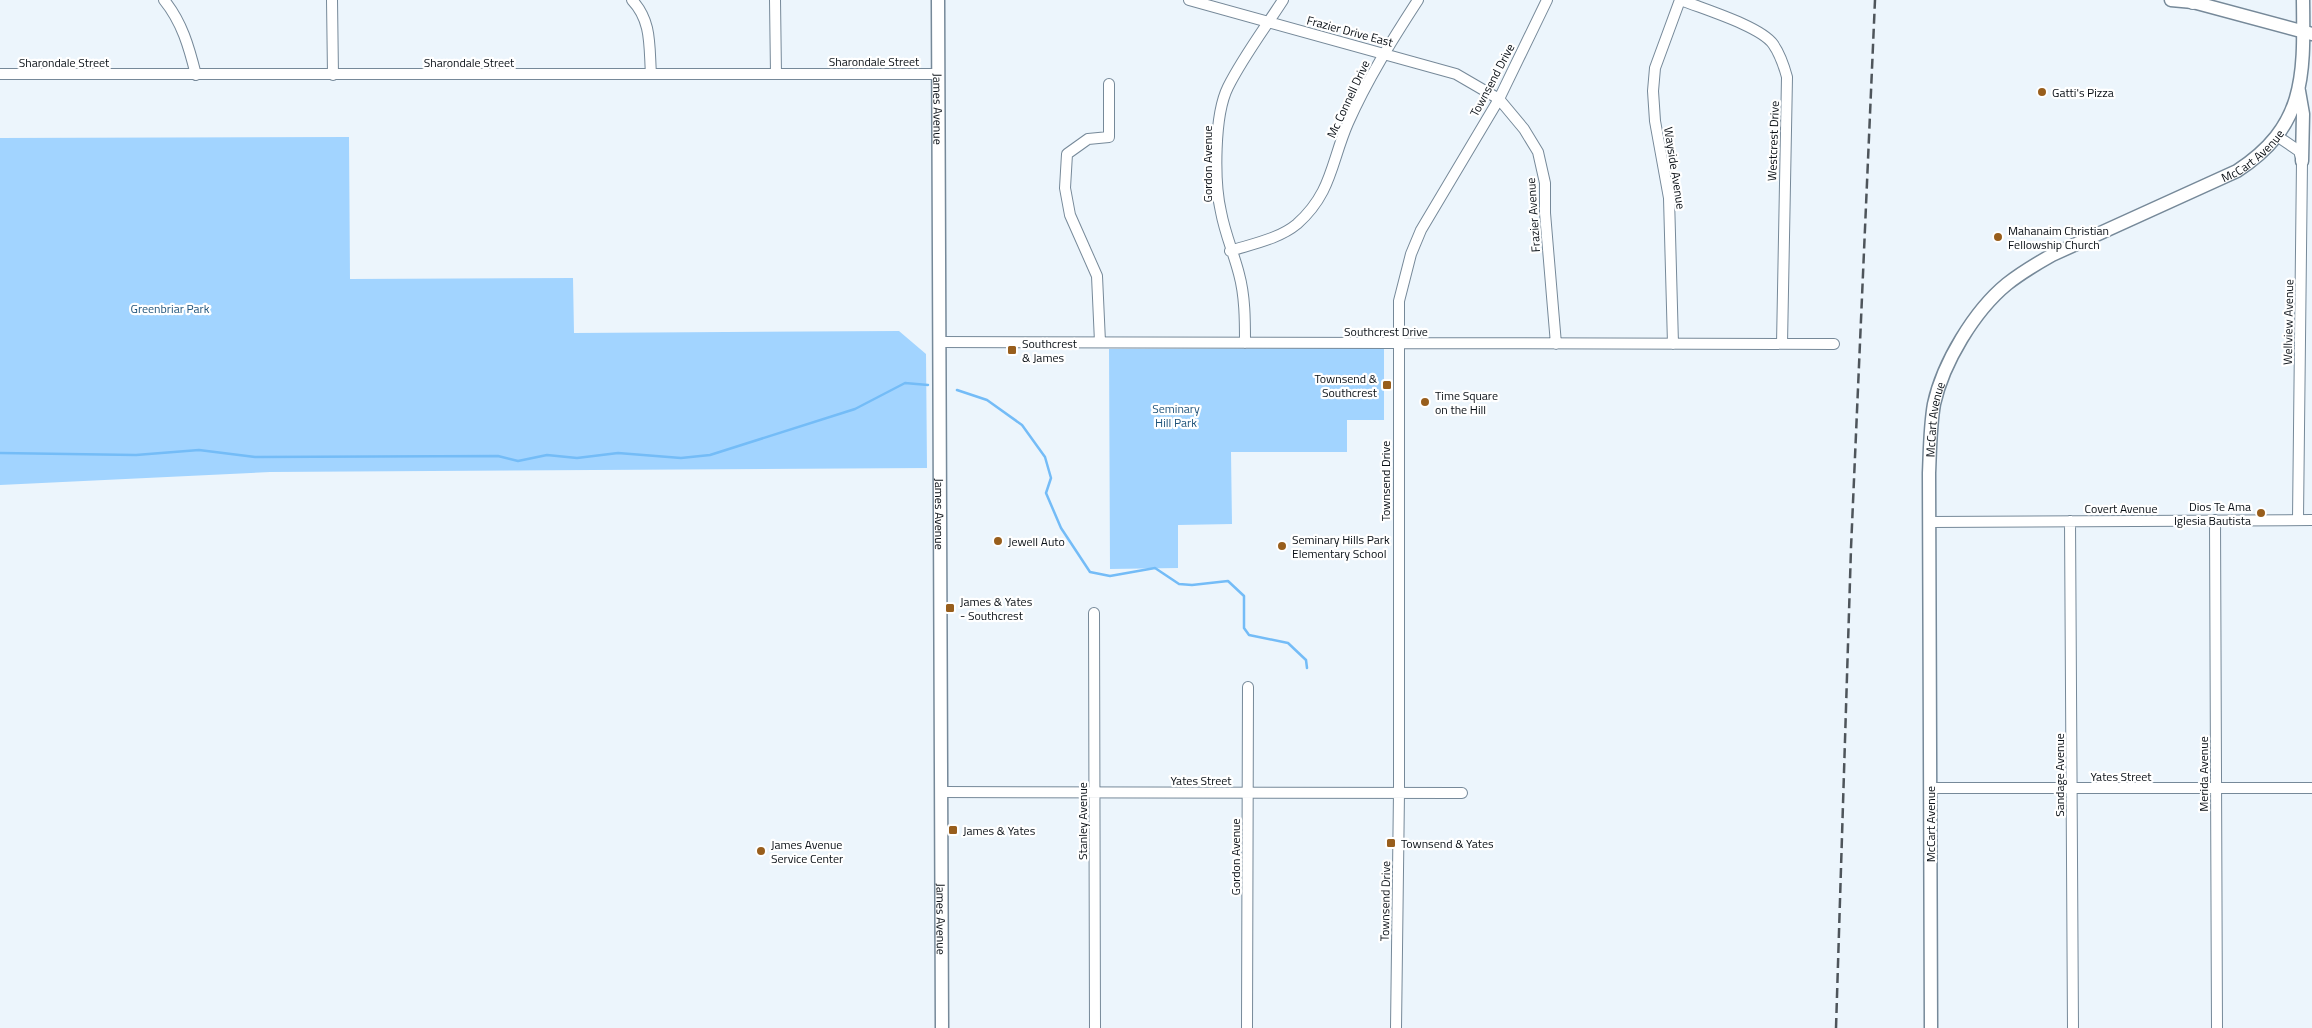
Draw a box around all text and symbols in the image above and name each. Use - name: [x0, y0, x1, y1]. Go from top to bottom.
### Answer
- street label: Frazier Drive East: [1305, 10, 1396, 52]
- street label: Townsend Drive: [1465, 40, 1519, 120]
- street label: Sharondale Street: [829, 52, 920, 71]
- street label: Sharondale Street: [19, 53, 110, 72]
- street label: Sharondale Street: [424, 53, 515, 72]
- street label: Mc Connell Drive: [1322, 57, 1374, 141]
- street label: James Avenue: [929, 73, 948, 145]
- place label: Gatti's Pizza: [2052, 83, 2114, 102]
- marker: Gatti's Pizza: [2036, 86, 2048, 98]
- street label: Westcrest Drive: [1762, 101, 1784, 181]
- street label: Gordon Avenue: [1198, 125, 1217, 203]
- street label: McCart Avenue: [2218, 125, 2288, 187]
- street label: Wayside Avenue: [1659, 126, 1691, 210]
- street label: Frazier Avenue: [1521, 177, 1545, 253]
- place label: Mahanaim Christian Fellowship Church: [2008, 221, 2109, 254]
- marker: Mahanaim Christian Fellowship Church: [1992, 231, 2004, 243]
- street label: Wellview Avenue: [2278, 279, 2298, 365]
- park label: Greenbriar Park: [131, 299, 210, 318]
- street label: Southcrest Drive: [1344, 322, 1428, 341]
- place label: Southcrest & James: [1022, 334, 1078, 367]
- marker: Southcrest & James: [1006, 344, 1018, 356]
- place label: Townsend & Southcrest: [1315, 369, 1378, 402]
- marker: Townsend & Southcrest: [1381, 379, 1393, 391]
- street label: McCart Avenue: [1920, 379, 1949, 458]
- place label: Time Square on the Hill: [1435, 386, 1498, 419]
- marker: Time Square on the Hill: [1419, 396, 1431, 408]
- park label: Seminary Hill Park: [1152, 399, 1200, 432]
- street label: Townsend Drive: [1376, 441, 1395, 521]
- street label: James Avenue: [930, 478, 950, 550]
- place label: Dios Te Ama Iglesia Bautista: [2174, 497, 2251, 530]
- street label: Covert Avenue: [2085, 499, 2157, 518]
- marker: Dios Te Ama Iglesia Bautista: [2255, 507, 2267, 519]
- place label: Seminary Hills Park Elementary School: [1292, 530, 1390, 563]
- place label: Jewell Auto: [1008, 532, 1065, 551]
- marker: Jewell Auto: [992, 535, 1004, 547]
- marker: Seminary Hills Park Elementary School: [1276, 540, 1288, 552]
- place label: James & Yates - Southcrest: [960, 592, 1033, 625]
- marker: James & Yates - Southcrest: [944, 602, 956, 614]
- street label: Sandage Avenue: [2050, 733, 2069, 817]
- street label: Merida Avenue: [2194, 736, 2213, 812]
- street label: Yates Street: [2090, 767, 2152, 786]
- street label: Yates Street: [1170, 771, 1232, 790]
- street label: Stanley Avenue: [1073, 782, 1092, 860]
- street label: McCart Avenue: [1921, 786, 1940, 862]
- street label: Gordon Avenue: [1226, 818, 1245, 896]
- place label: James & Yates: [963, 821, 1036, 840]
- marker: James & Yates: [947, 824, 959, 836]
- place label: Townsend & Yates: [1401, 834, 1494, 853]
- place label: James Avenue Service Center: [771, 835, 843, 868]
- marker: Townsend & Yates: [1385, 837, 1397, 849]
- marker: James Avenue Service Center: [755, 845, 767, 857]
- street label: Townsend Drive: [1375, 861, 1395, 941]
- street label: James Avenue: [932, 883, 951, 955]

